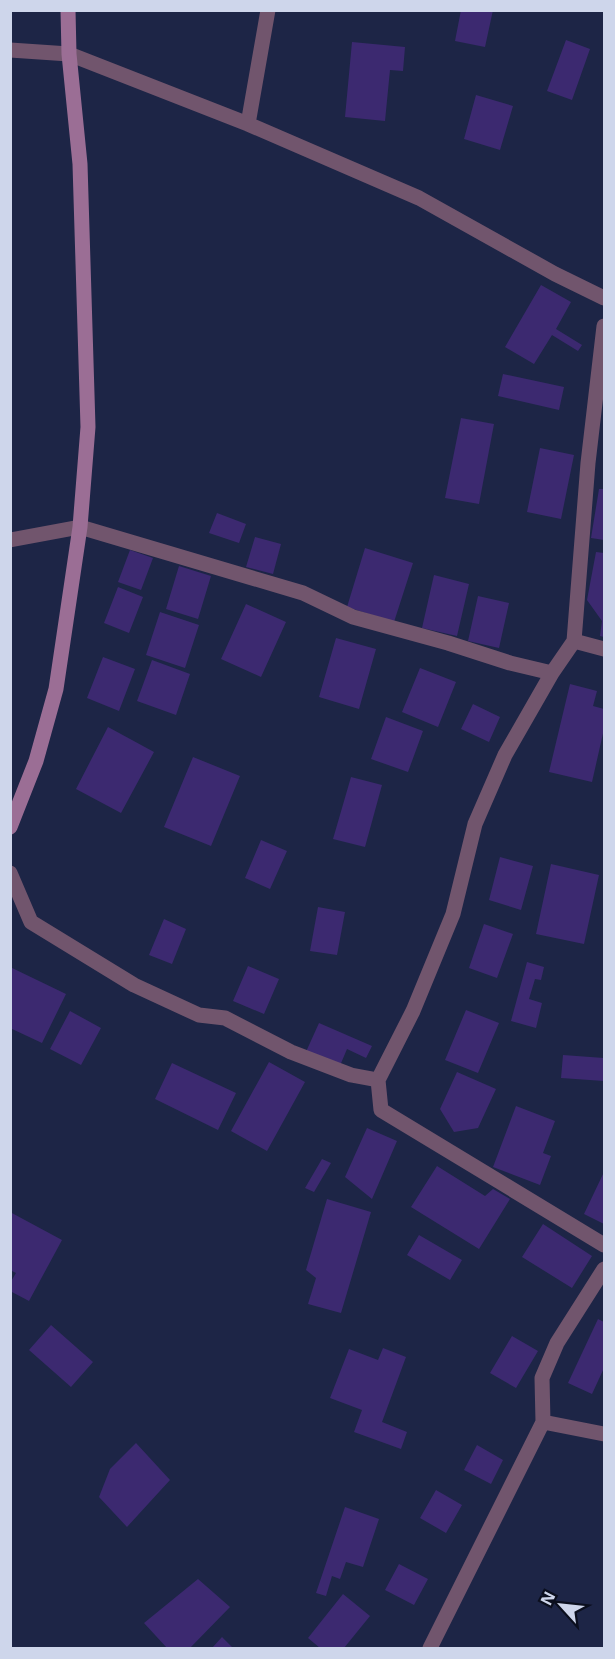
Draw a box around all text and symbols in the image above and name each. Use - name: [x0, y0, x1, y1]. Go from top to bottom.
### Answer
- north arrow: [531, 1575, 591, 1635]
- text: N: [535, 1587, 560, 1609]

